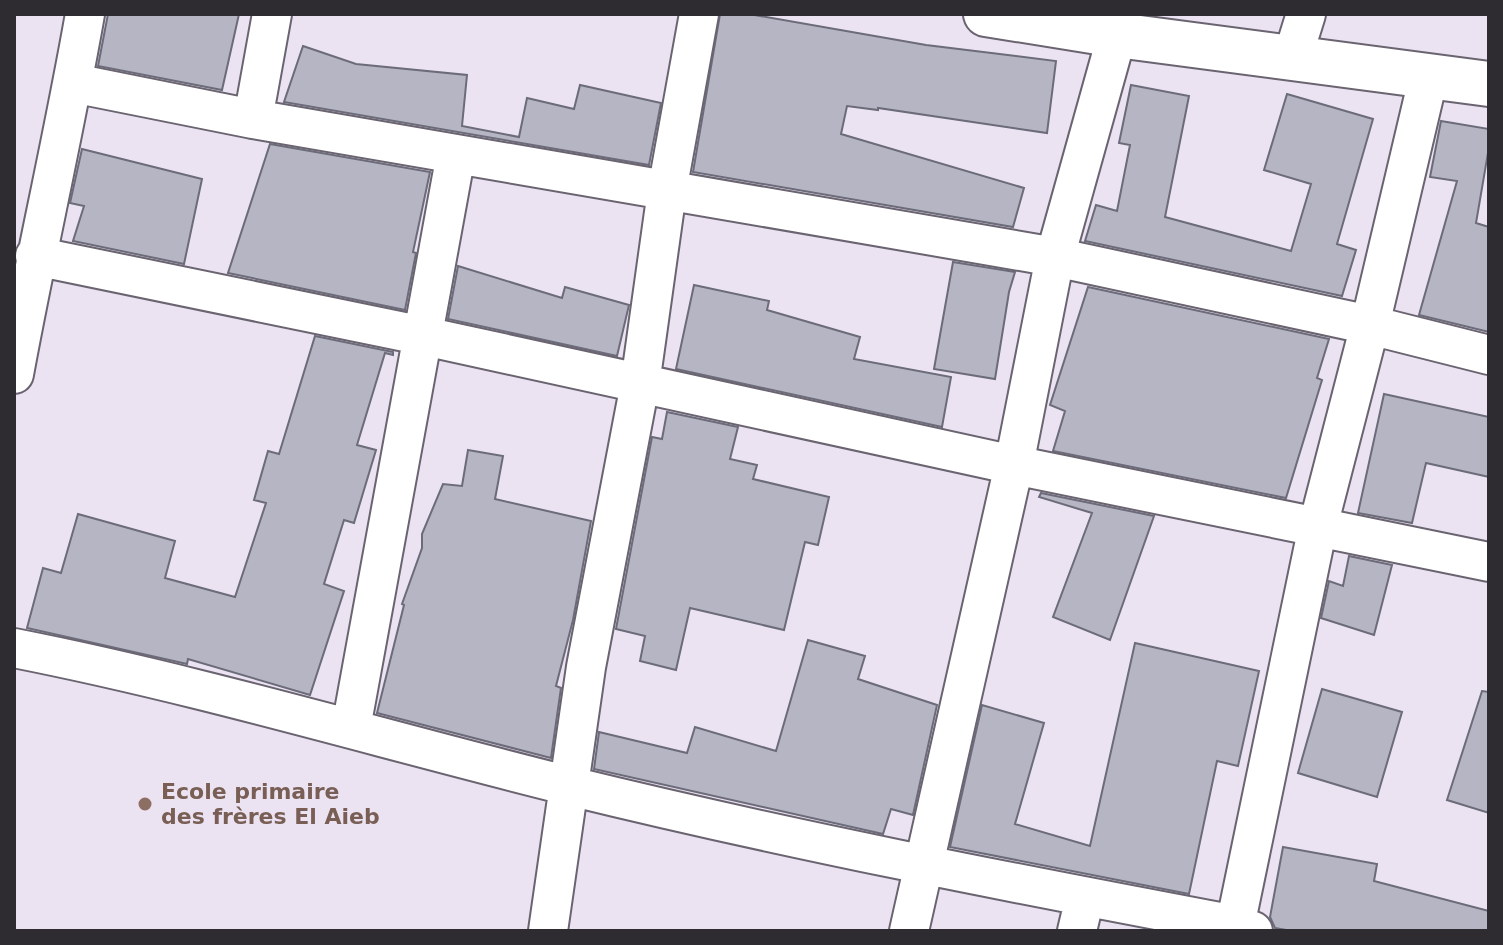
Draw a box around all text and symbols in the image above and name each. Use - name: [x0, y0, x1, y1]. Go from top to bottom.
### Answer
- place label: Ecole primaire des frères El Aieb: [161, 779, 380, 829]
- marker: Ecole primaire des frères El Aieb: [136, 795, 154, 813]

